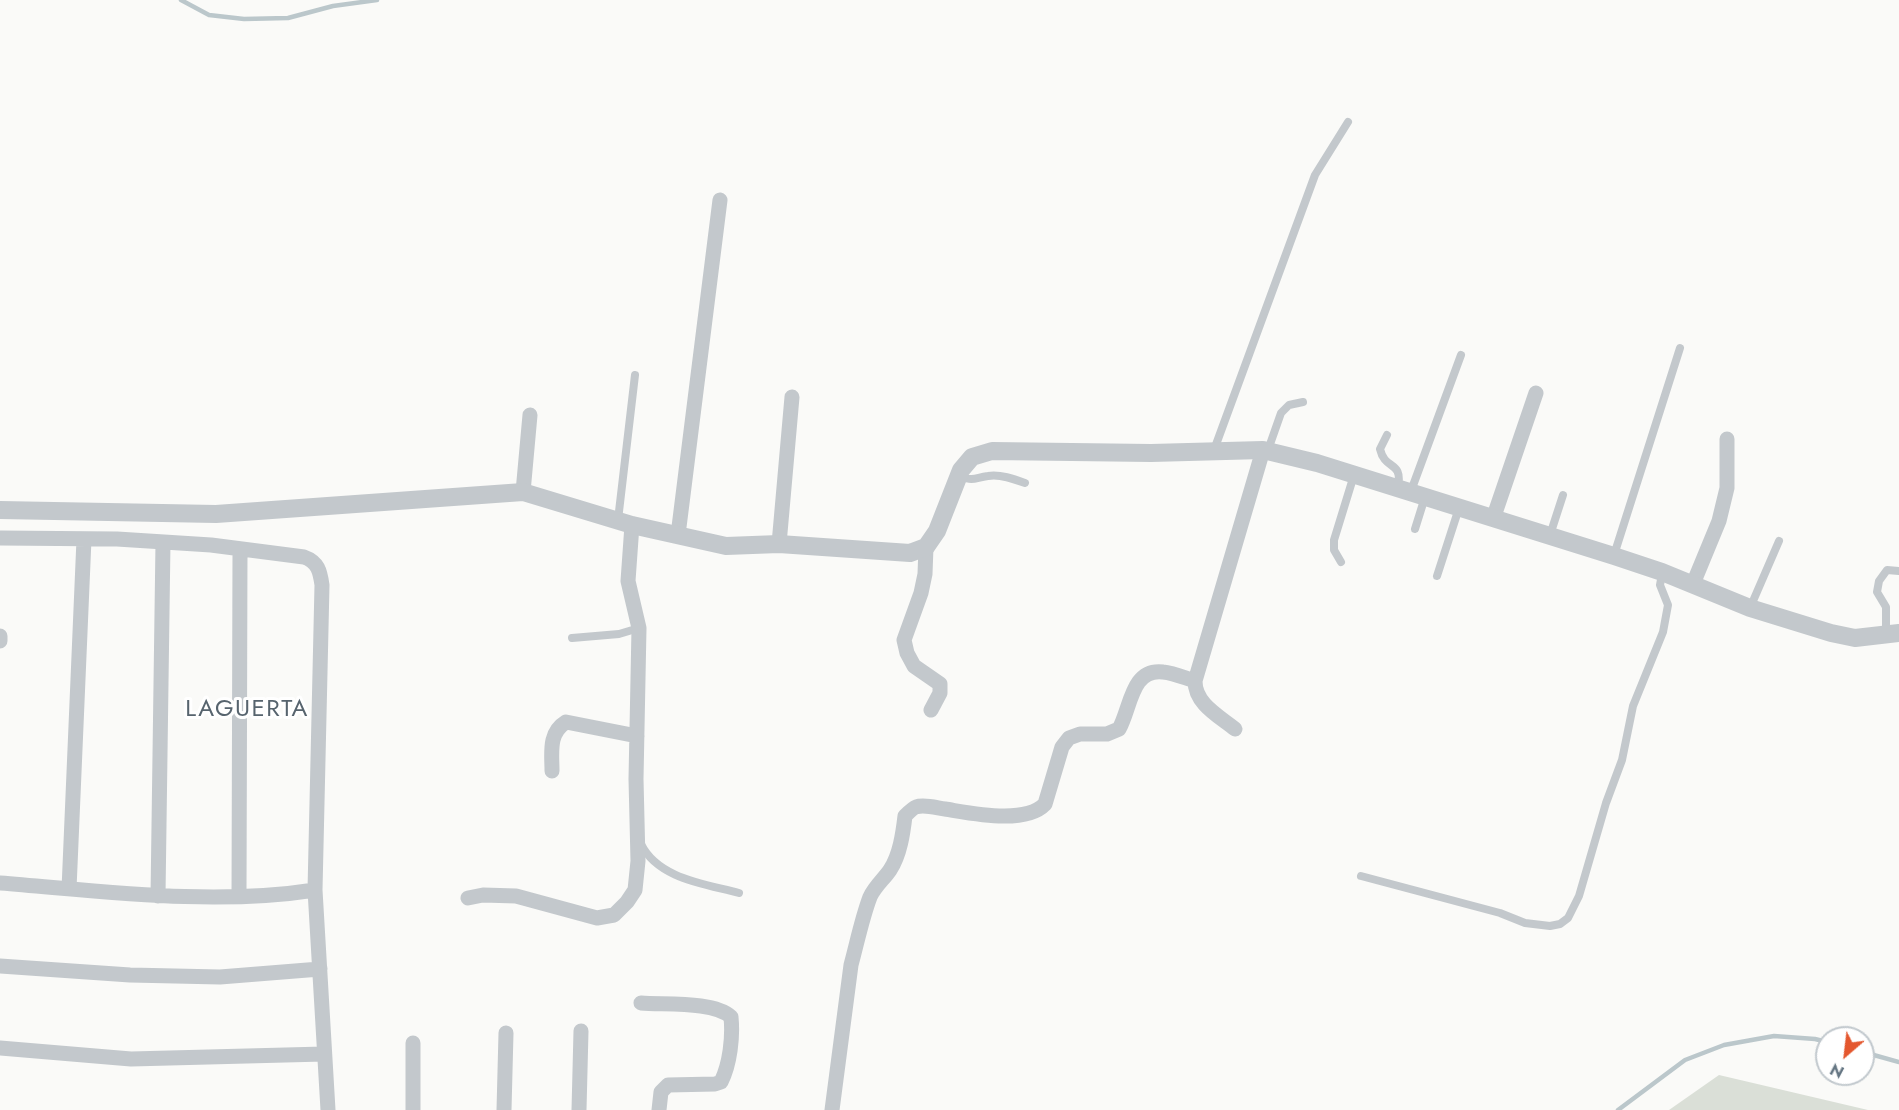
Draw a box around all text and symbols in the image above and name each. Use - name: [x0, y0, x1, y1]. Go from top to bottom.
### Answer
- district label: LAGUERTA: [185, 696, 309, 724]
- north arrow: [1815, 1026, 1875, 1086]
- text: N: [1826, 1057, 1848, 1084]

